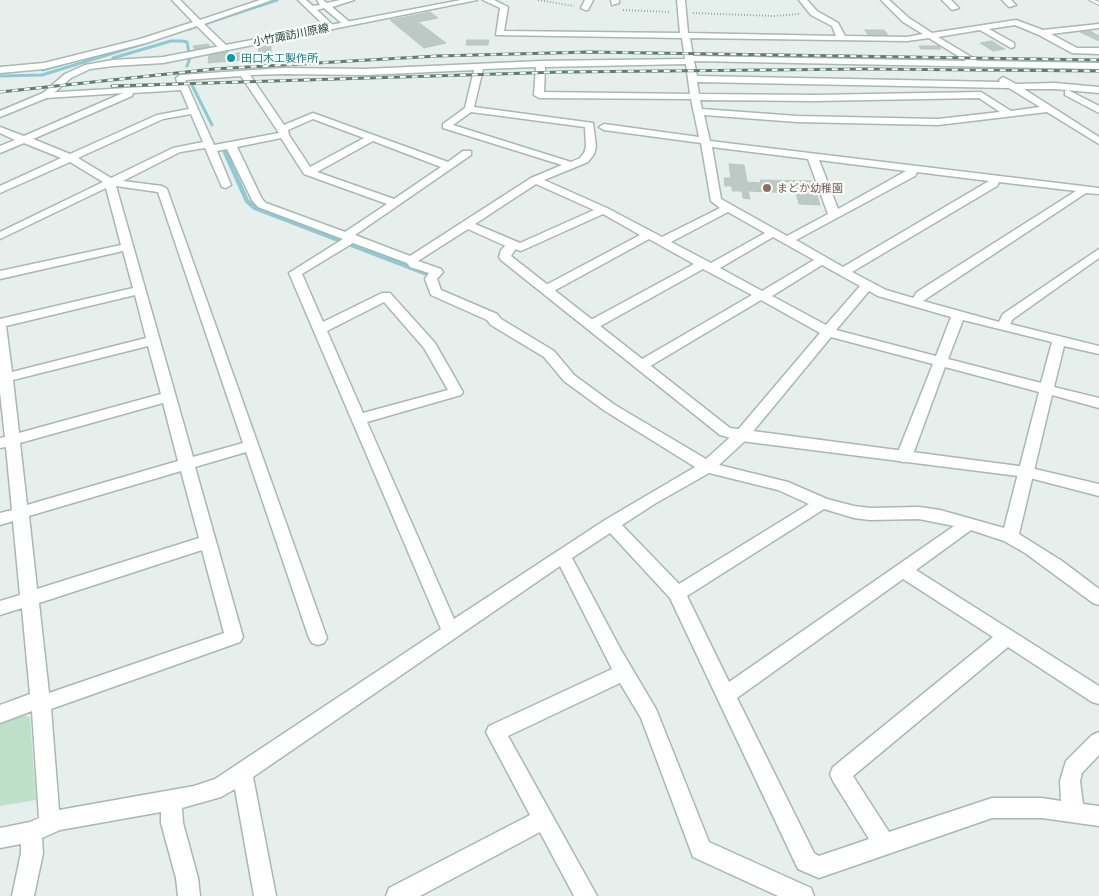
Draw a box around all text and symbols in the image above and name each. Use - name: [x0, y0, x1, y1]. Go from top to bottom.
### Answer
- street label: 小竹諏訪川原線: [252, 21, 330, 49]
- place label: 田口木工製作所: [241, 51, 318, 65]
- marker: 田口木工製作所: [225, 52, 237, 64]
- place label: まどか幼稚園: [777, 181, 843, 195]
- marker: まどか幼稚園: [761, 182, 773, 194]

